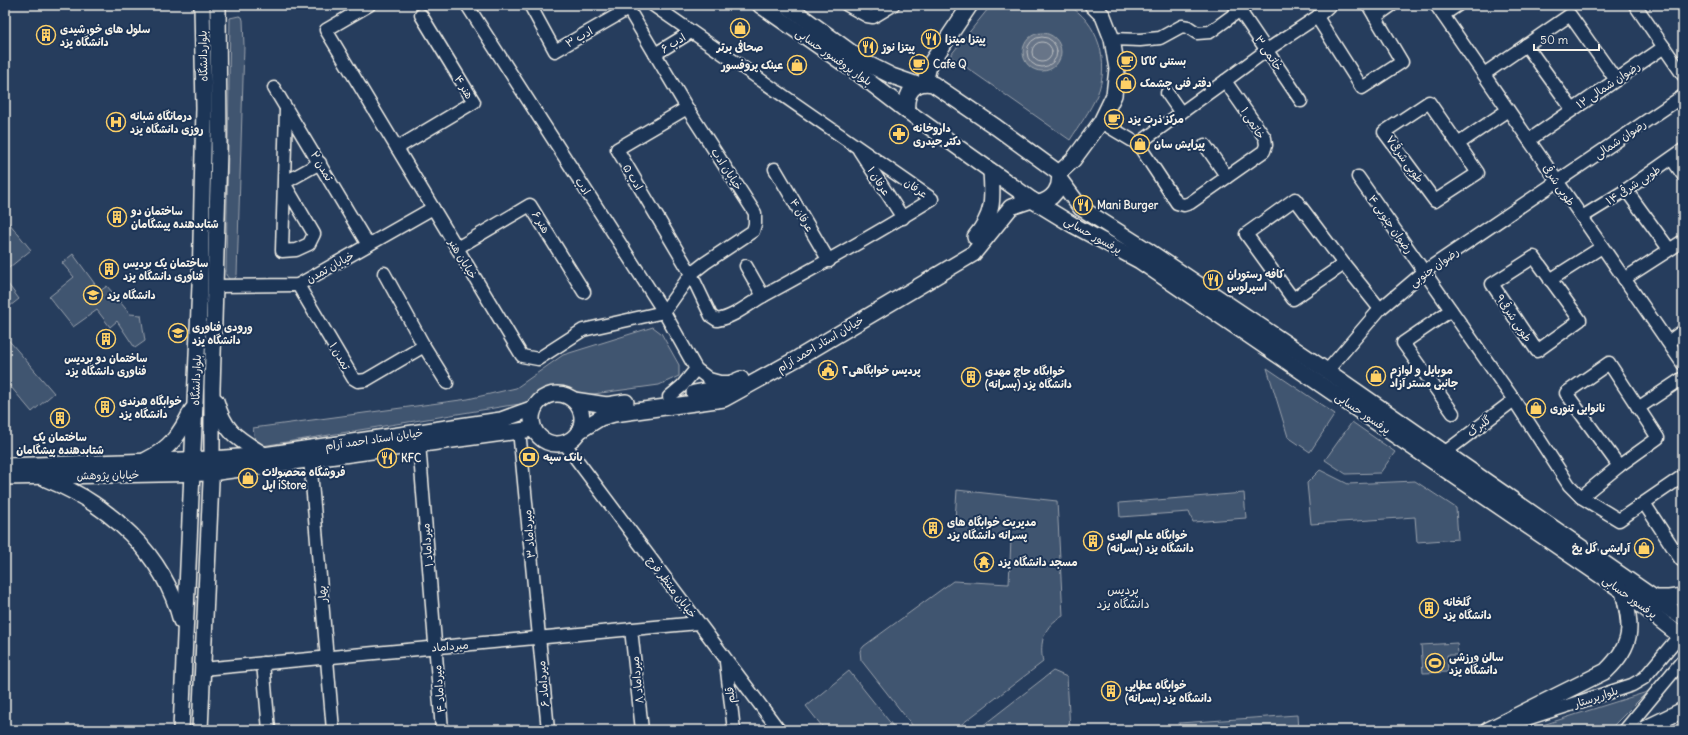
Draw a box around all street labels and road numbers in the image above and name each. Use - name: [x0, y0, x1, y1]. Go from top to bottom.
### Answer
- street label: ادب ۳: [563, 24, 596, 51]
- street label: بلوار پروفسور حسابی: [793, 25, 875, 89]
- street label: بلواردانشگاه: [196, 30, 211, 82]
- street label: ادب ۶: [658, 30, 689, 57]
- street label: خاتمی ۳: [1251, 33, 1286, 74]
- street label: رضوان شمالی ۱۲: [1573, 59, 1643, 112]
- street label: هنر ۴: [451, 73, 477, 101]
- street label: خاتمی ۱: [1237, 105, 1268, 142]
- street label: رضوان شمالی: [1591, 116, 1649, 162]
- street label: طوبی شرقی۷: [1382, 133, 1427, 186]
- street label: خیابان ادب: [707, 145, 746, 193]
- street label: تمدن ۲: [308, 148, 337, 184]
- street label: ادب ۵: [619, 161, 646, 193]
- street label: طوبی شرقی: [1539, 161, 1578, 209]
- street label: طوبی شرقی ۱۴: [1603, 162, 1663, 209]
- street label: عرفان ۱: [864, 164, 894, 198]
- street label: ادب: [571, 175, 594, 198]
- street label: عرفان: [902, 175, 930, 201]
- street label: رضوان جنوبی ۴: [1365, 192, 1416, 257]
- street label: عرفان ۴: [787, 196, 817, 234]
- street label: هنر ۶: [529, 208, 553, 236]
- street label: پرفسور حسابی: [1061, 213, 1124, 257]
- street label: خیابان هنر: [444, 236, 480, 282]
- street label: رضوان جنوبی: [1407, 244, 1462, 290]
- street label: خیابان تمدن: [304, 248, 357, 287]
- street label: طوبی شرقی۹: [1492, 292, 1535, 345]
- street label: خیابان استاد احمد آرام: [774, 313, 867, 377]
- street label: تمدن ۱: [327, 340, 354, 373]
- street label: بلواردانشگاه: [188, 354, 205, 406]
- street label: پرفسور حسابی: [1332, 389, 1393, 437]
- street label: گلبرگ: [1464, 412, 1495, 440]
- street label: خیابان استاد احمد آرام: [324, 425, 424, 455]
- street label: خیابان پژوهش: [77, 467, 139, 484]
- street label: میرداماد ۳: [520, 509, 538, 559]
- street label: میرداماد ۱: [418, 523, 436, 567]
- street label: خیابان منتظر فرج: [643, 553, 700, 621]
- street label: پرفسور حسابی: [1599, 573, 1660, 622]
- street label: بهار: [314, 585, 331, 604]
- street label: میرداماد: [431, 637, 469, 655]
- street label: میرداماد ۸: [628, 656, 646, 704]
- street label: میرداماد ۶: [534, 660, 552, 708]
- street label: میرداماد ۴: [430, 664, 448, 714]
- street label: بلوارپرستار: [1571, 683, 1620, 712]
- street label: قلم: [722, 686, 740, 704]

